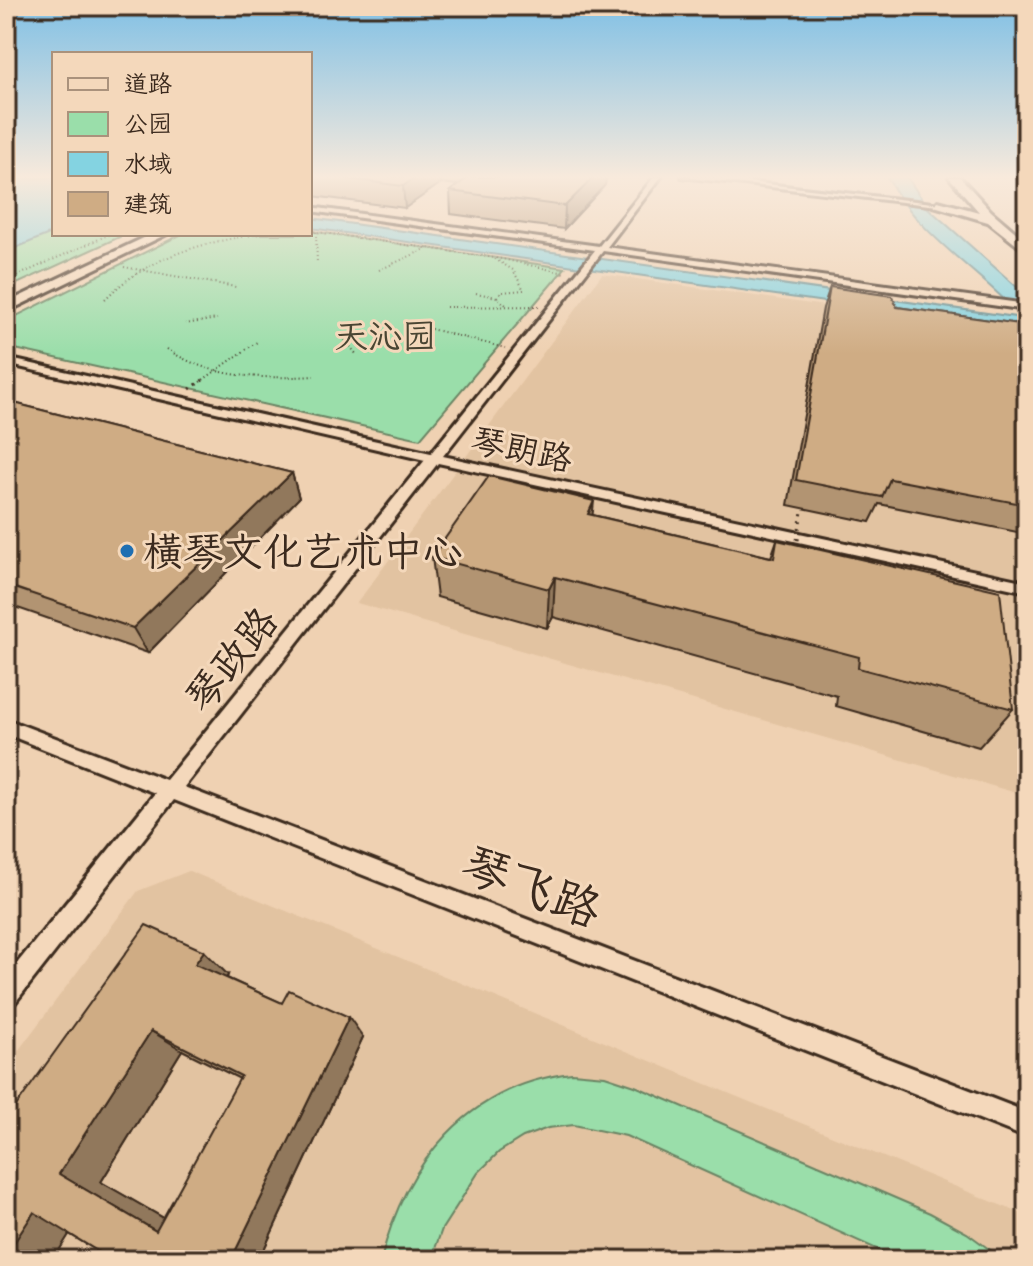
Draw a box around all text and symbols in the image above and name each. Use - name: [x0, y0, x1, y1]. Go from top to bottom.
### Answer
- legend: [52, 52, 312, 236]
- text: 道路: [124, 69, 172, 99]
- text: 公园: [124, 109, 172, 139]
- text: 水域: [124, 149, 172, 179]
- text: 建筑: [124, 189, 172, 219]
- park label: 天沁园: [334, 315, 436, 358]
- street label: 琴朗路: [468, 418, 576, 481]
- place label: 横琴文化艺术中心: [143, 527, 463, 577]
- marker: 横琴文化艺术中心: [118, 542, 136, 560]
- street label: 琴政路: [175, 597, 289, 722]
- street label: 琴飞路: [454, 833, 610, 941]

